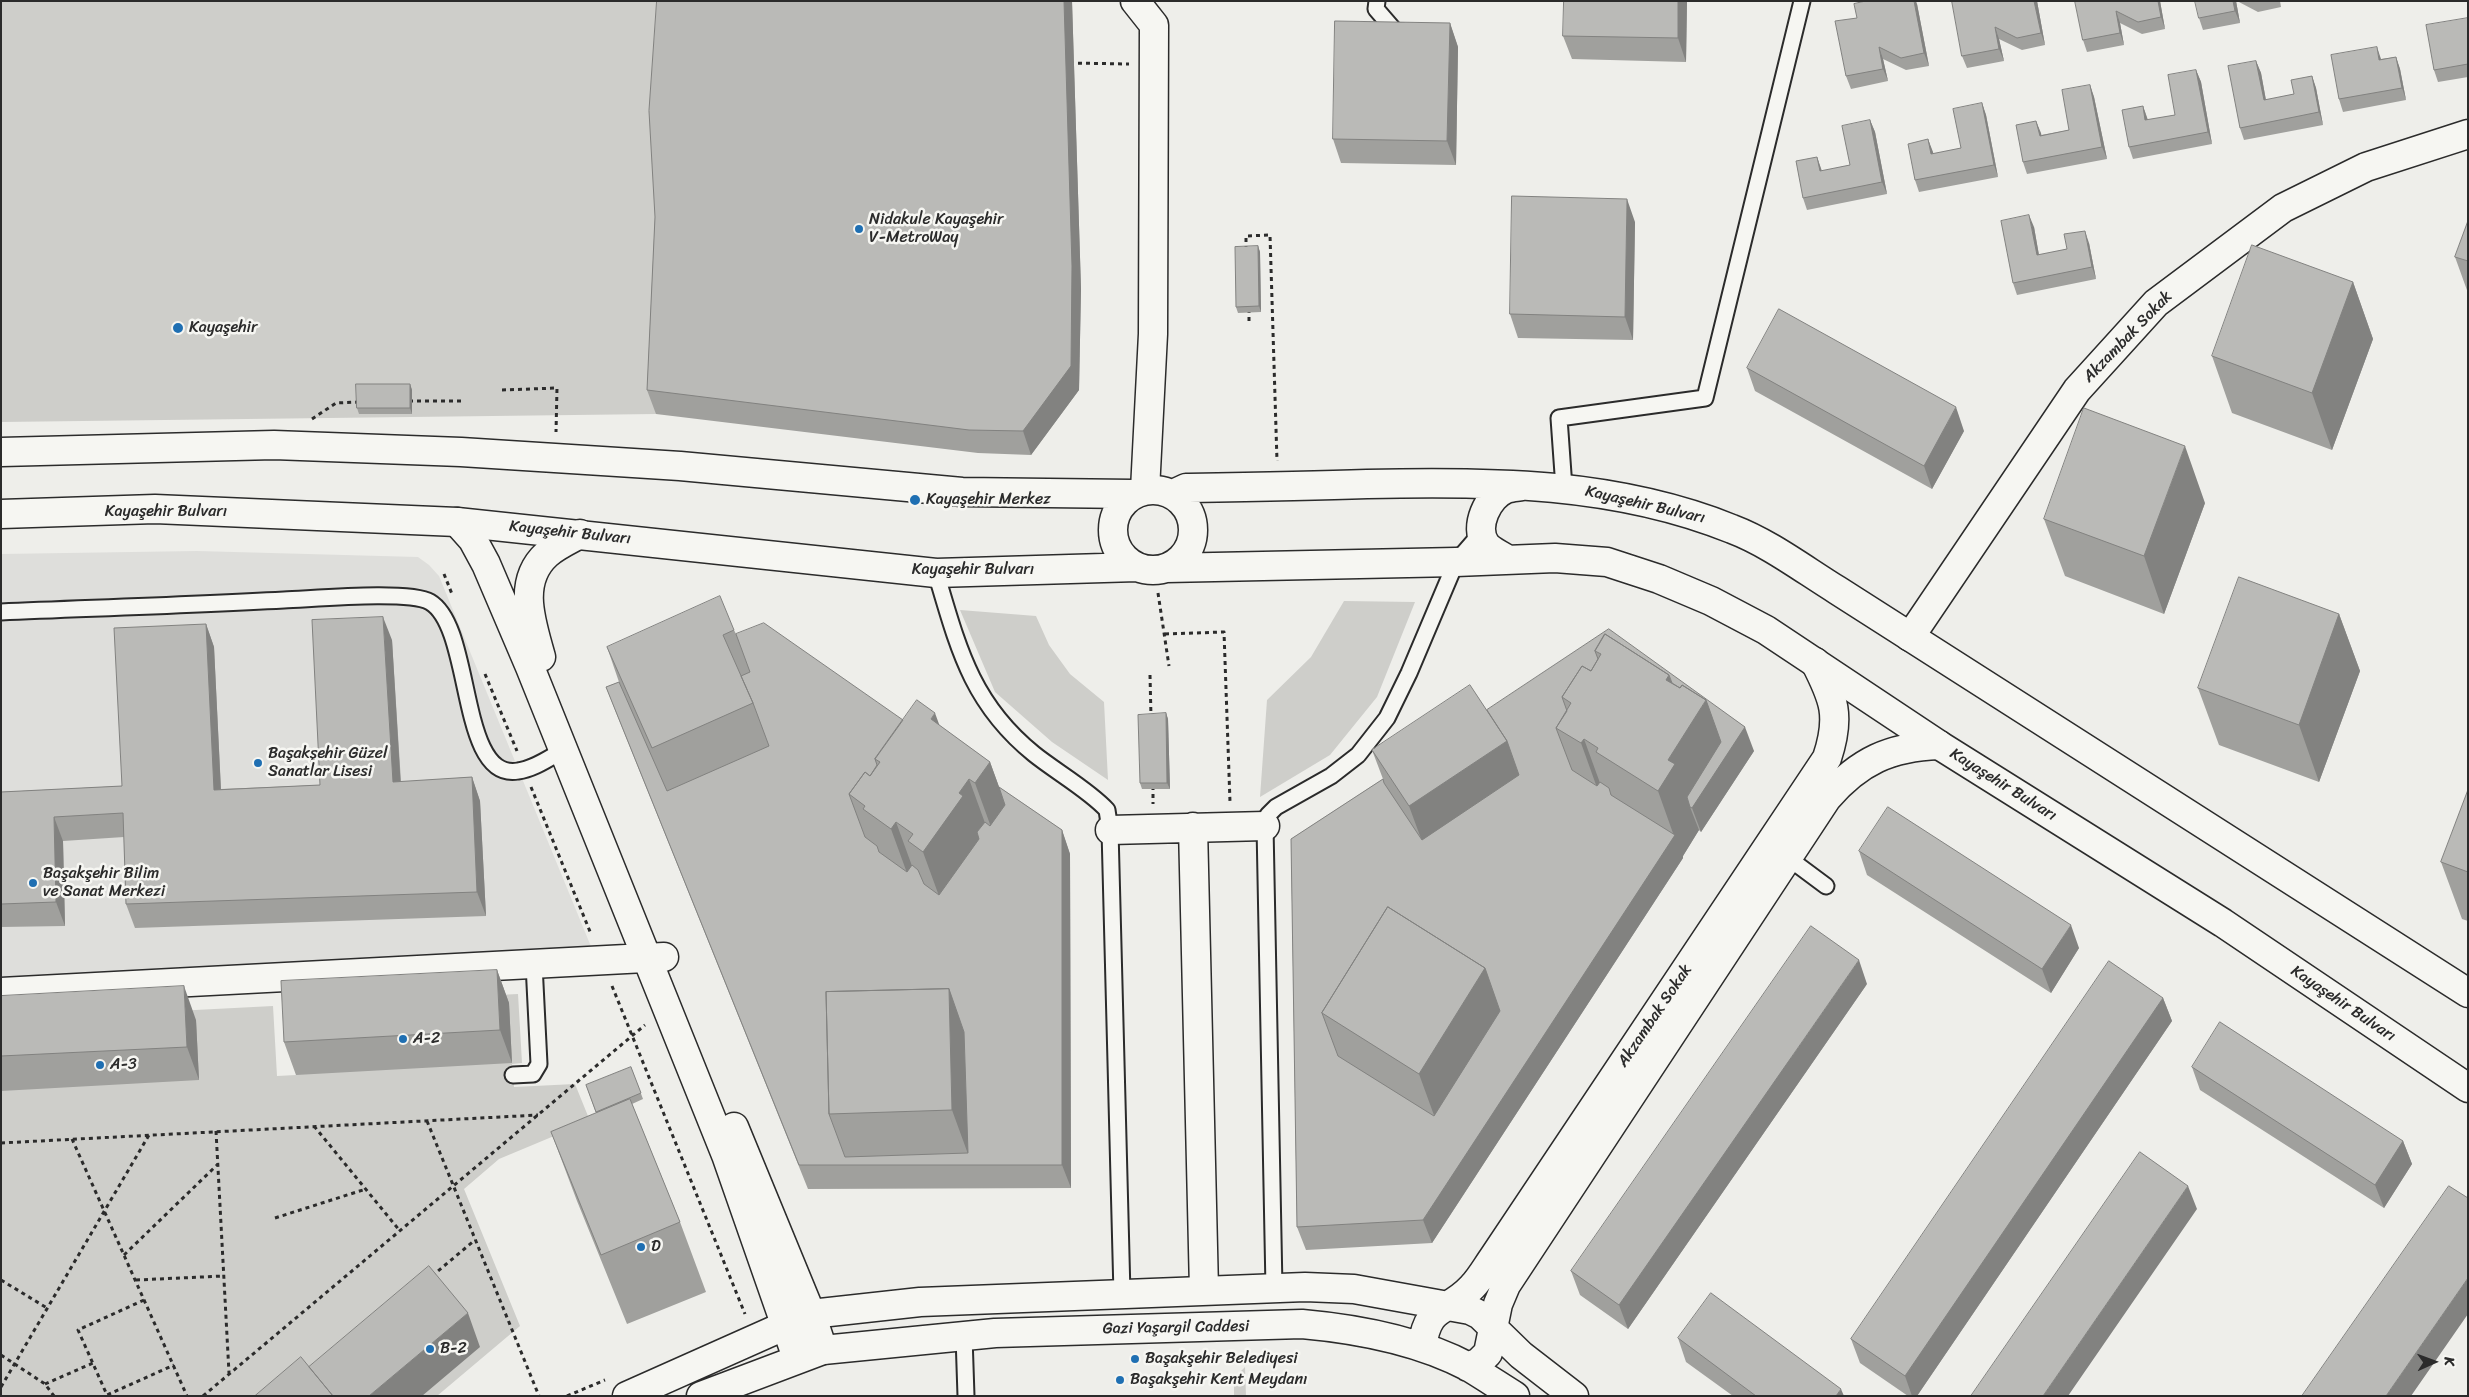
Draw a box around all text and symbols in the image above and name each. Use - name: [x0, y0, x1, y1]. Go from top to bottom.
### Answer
- place label: Nidakule Kayaşehir V-MetroWay: [869, 210, 1004, 248]
- marker: Nidakule Kayaşehir V-MetroWay: [853, 223, 865, 235]
- street label: Akzambak Sokak: [2080, 287, 2176, 387]
- place label: Kayaşehir: [189, 318, 258, 338]
- marker: Kayaşehir: [171, 321, 185, 335]
- street label: Kayaşehir Bulvarı: [1583, 482, 1707, 528]
- place label: Kayaşehir Merkez: [926, 490, 1051, 510]
- marker: Kayaşehir Merkez: [908, 493, 922, 507]
- street label: Kayaşehir Bulvarı: [105, 502, 227, 522]
- street label: Kayaşehir Bulvarı: [508, 517, 632, 549]
- street label: Kayaşehir Bulvarı: [912, 560, 1034, 580]
- place label: Başakşehir Güzel Sanatlar Lisesi: [268, 744, 388, 782]
- street label: Kayaşehir Bulvarı: [1946, 744, 2060, 826]
- marker: Başakşehir Güzel Sanatlar Lisesi: [252, 757, 264, 769]
- place label: Başakşehir Bilim ve Sanat Merkezi: [43, 864, 165, 902]
- marker: Başakşehir Bilim ve Sanat Merkezi: [27, 877, 39, 889]
- street label: Akzambak Sokak: [1614, 961, 1696, 1071]
- street label: Kayaşehir Bulvarı: [2287, 962, 2399, 1046]
- place label: A-2: [413, 1029, 440, 1049]
- marker: A-2: [397, 1033, 409, 1045]
- place label: A-3: [110, 1055, 137, 1075]
- marker: A-3: [94, 1059, 106, 1071]
- place label: D: [651, 1237, 661, 1257]
- marker: D: [635, 1241, 647, 1253]
- street label: Gazi Yaşargil Caddesi: [1103, 1317, 1249, 1339]
- north arrow: [2409, 1337, 2459, 1387]
- place label: B-2: [440, 1339, 467, 1359]
- marker: B-2: [424, 1343, 436, 1355]
- place label: Başakşehir Belediyesi: [1145, 1349, 1298, 1369]
- marker: Başakşehir Belediyesi: [1129, 1353, 1141, 1365]
- text: K: [2437, 1357, 2462, 1366]
- place label: Başakşehir Kent Meydanı: [1130, 1370, 1307, 1390]
- marker: Başakşehir Kent Meydanı: [1114, 1374, 1126, 1386]

